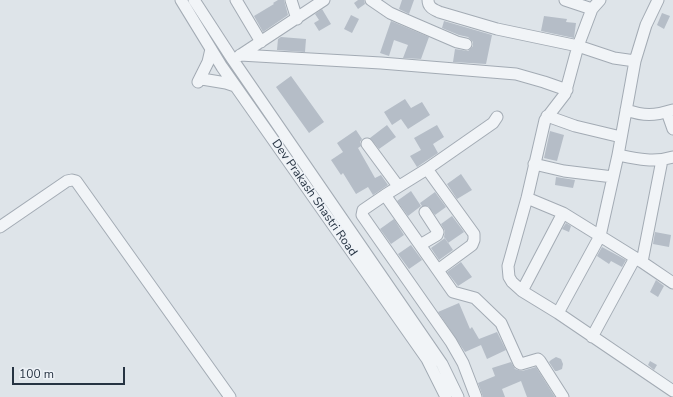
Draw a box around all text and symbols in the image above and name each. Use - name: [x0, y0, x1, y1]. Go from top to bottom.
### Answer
- street label: Dev Prakash Shastri Road: [268, 137, 360, 259]
- scale bar: [14, 359, 127, 385]
- text: 100 m: [19, 366, 54, 382]

